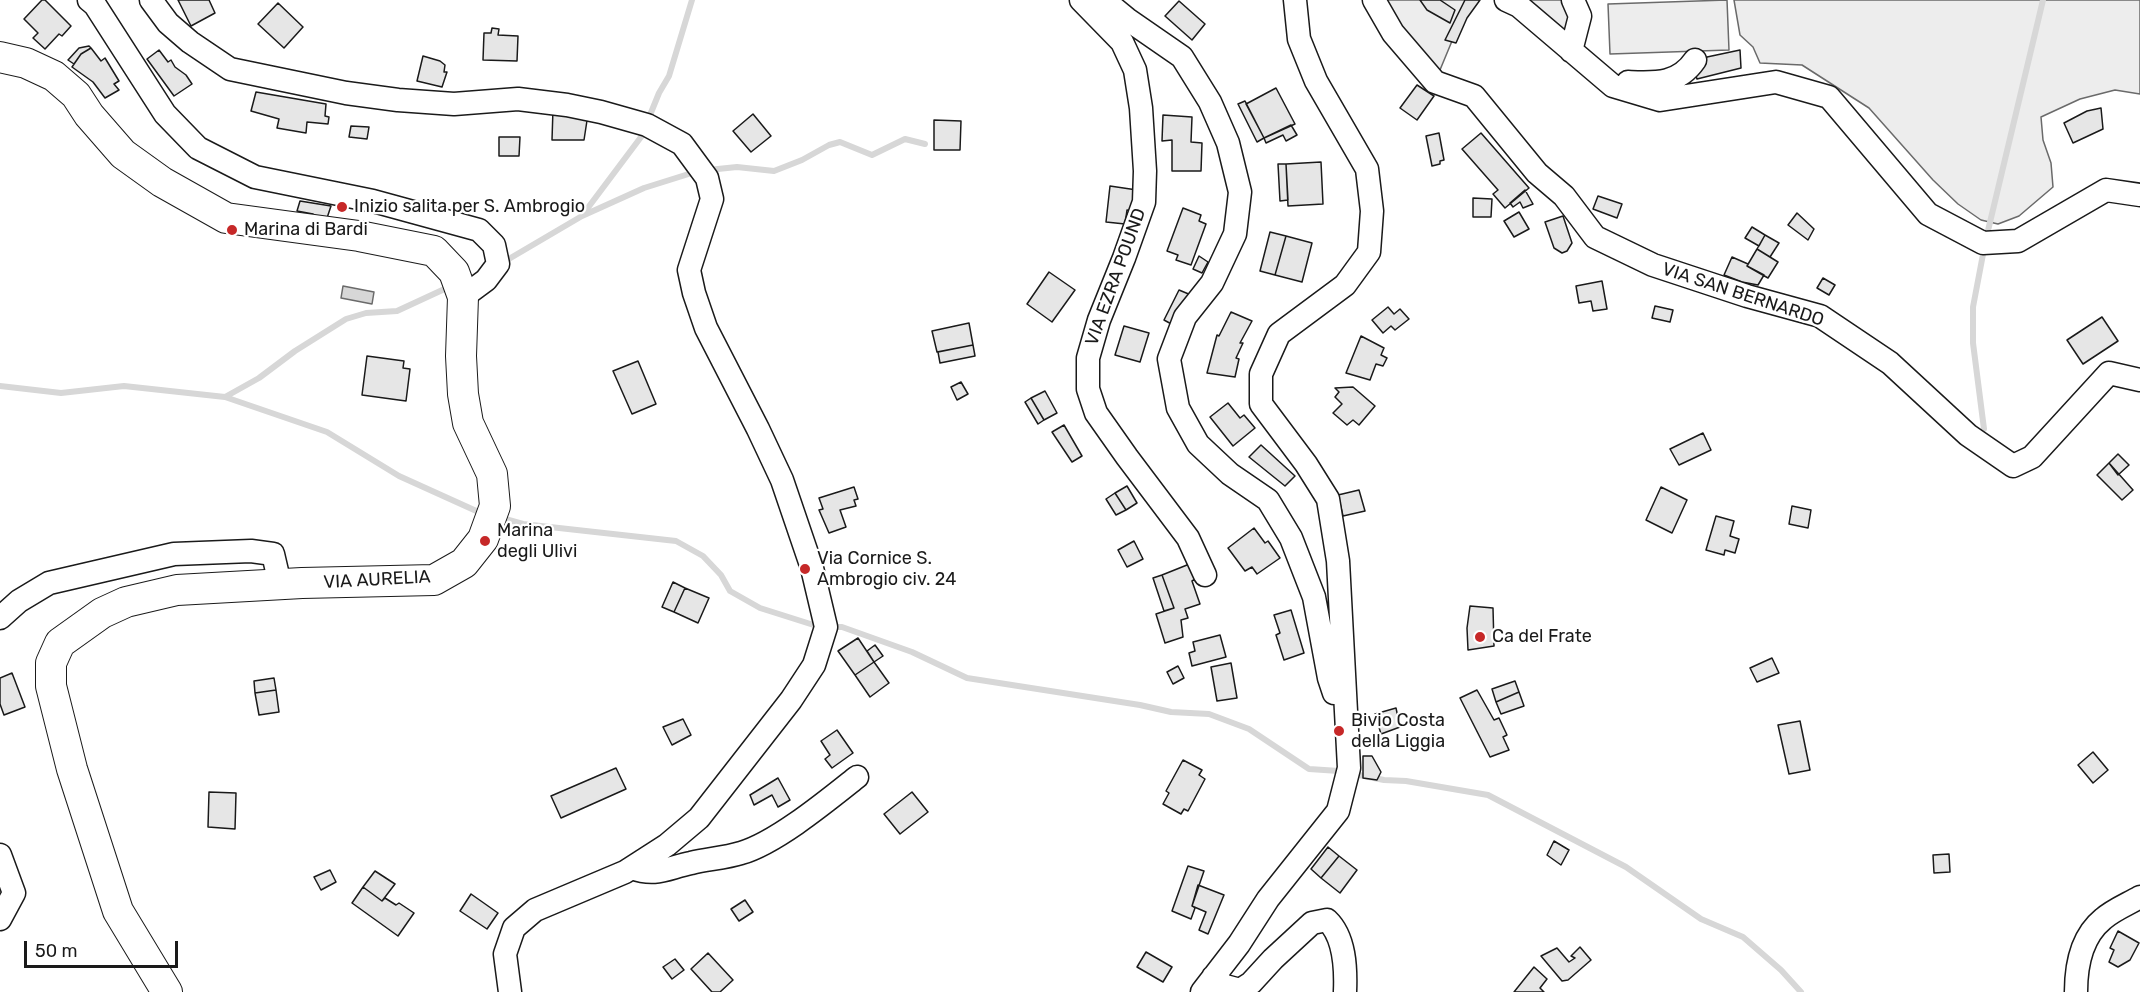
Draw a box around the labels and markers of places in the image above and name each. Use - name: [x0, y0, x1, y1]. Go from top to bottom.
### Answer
- place label: Inizio salita per S. Ambrogio: [354, 196, 585, 218]
- marker: Inizio salita per S. Ambrogio: [335, 200, 349, 214]
- place label: Marina di Bardi: [244, 219, 368, 241]
- marker: Marina di Bardi: [225, 223, 239, 237]
- place label: Marina degli Ulivi: [497, 520, 577, 562]
- marker: Marina degli Ulivi: [478, 534, 492, 548]
- place label: Via Cornice S. Ambrogio civ. 24: [817, 548, 956, 590]
- marker: Via Cornice S. Ambrogio civ. 24: [798, 562, 812, 576]
- place label: Ca del Frate: [1492, 626, 1592, 648]
- marker: Ca del Frate: [1473, 630, 1487, 644]
- place label: Bivio Costa della Liggia: [1351, 710, 1445, 752]
- marker: Bivio Costa della Liggia: [1332, 724, 1346, 738]

